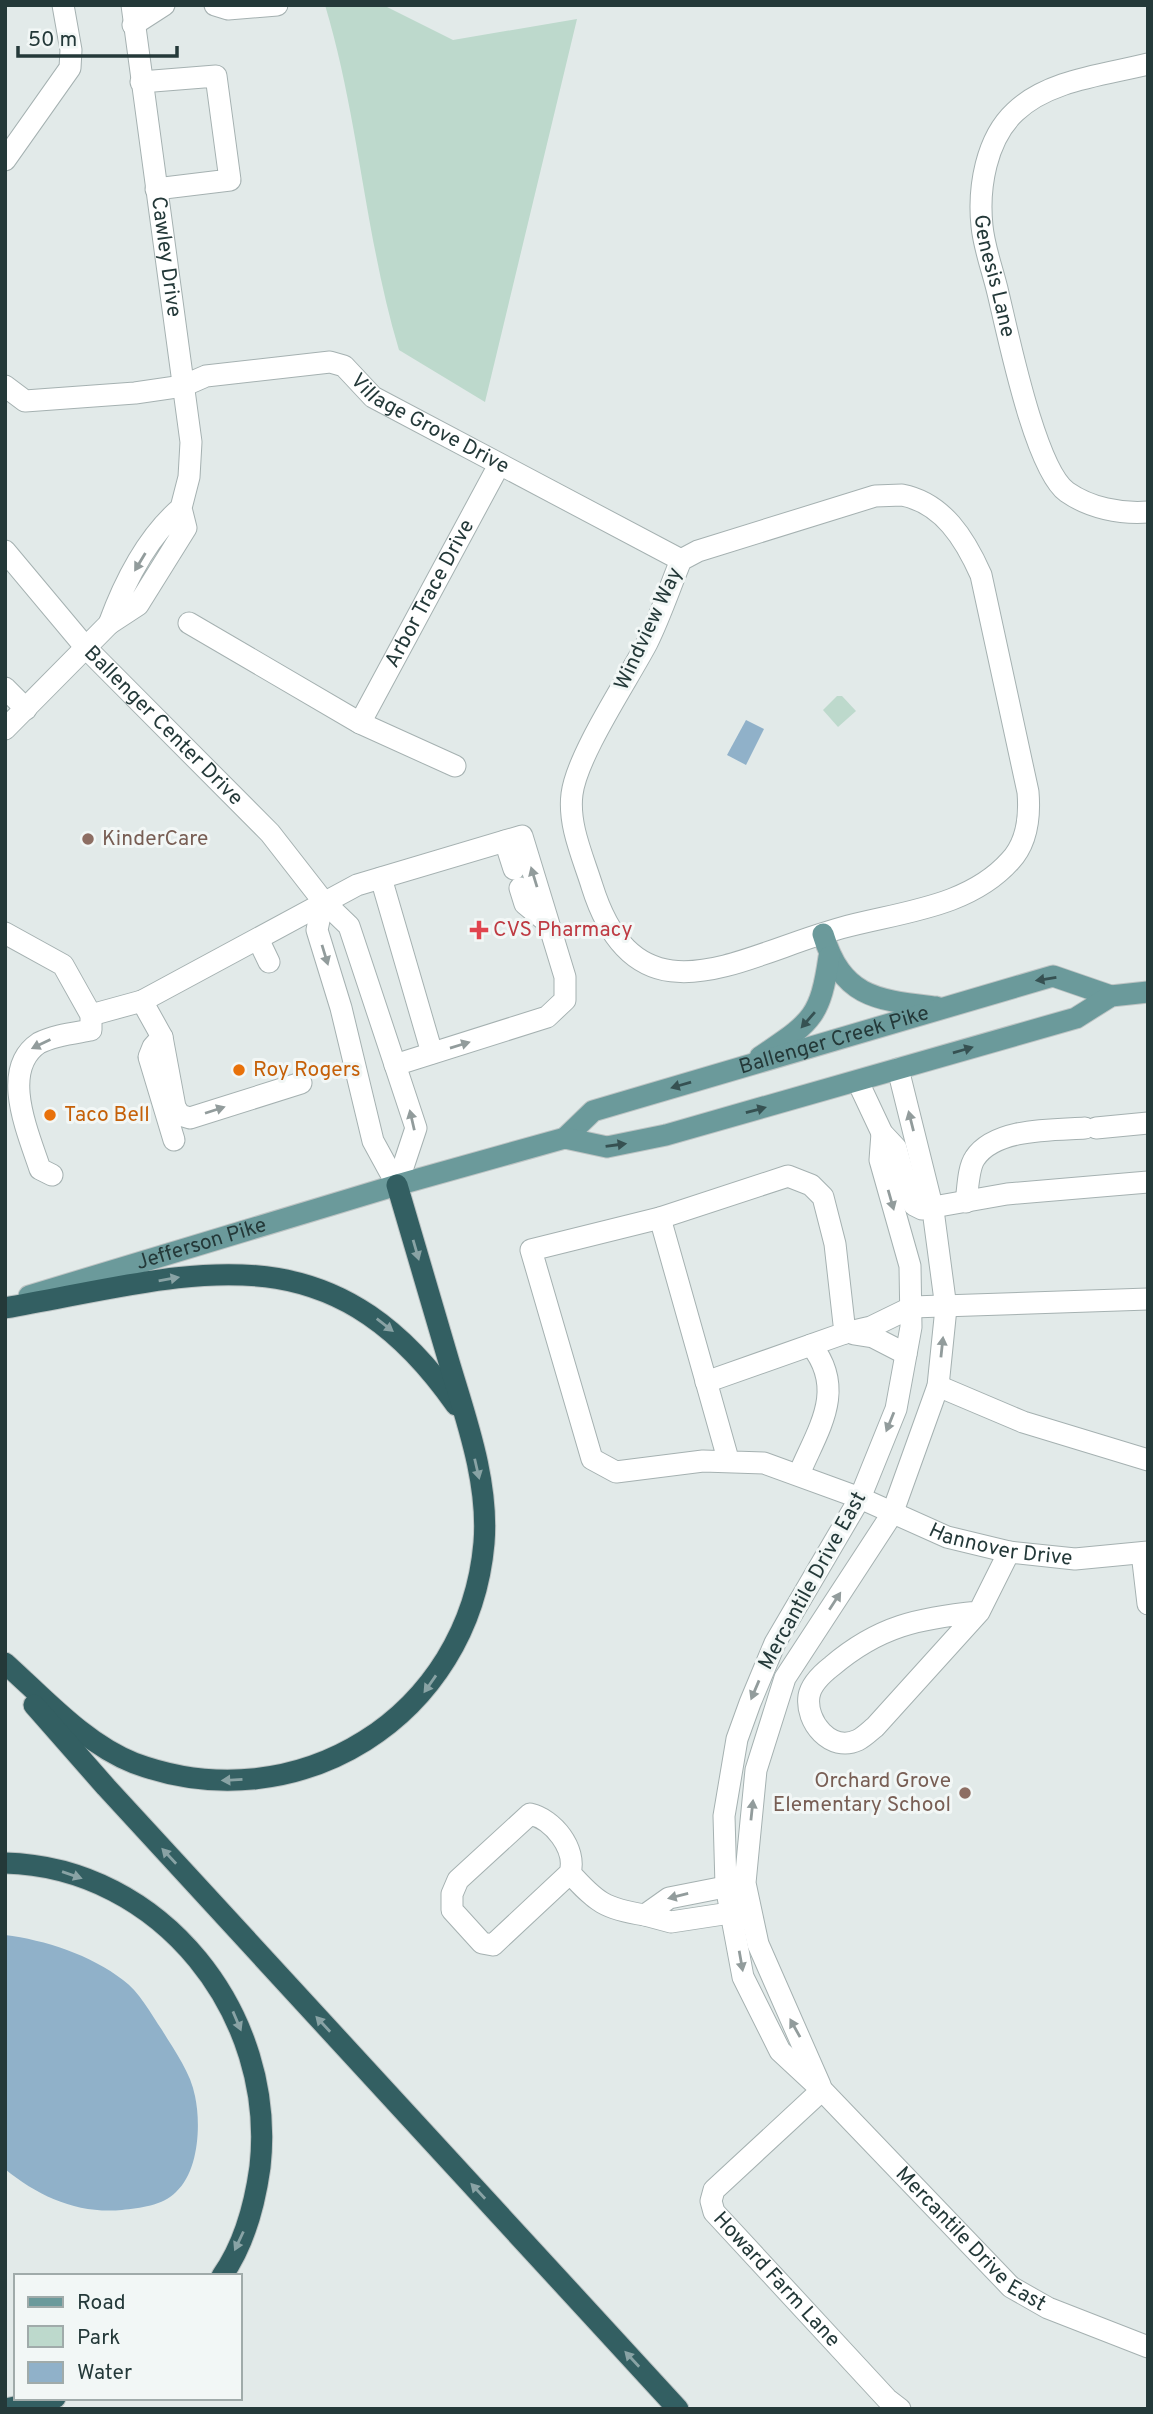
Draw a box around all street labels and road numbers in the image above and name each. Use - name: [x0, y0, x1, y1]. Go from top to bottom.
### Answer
- street label: Cawley Drive: [144, 195, 188, 319]
- street label: Genesis Lane: [968, 213, 1021, 340]
- street label: Village Grove Drive: [344, 368, 514, 480]
- street label: Arbor Trace Drive: [379, 515, 481, 672]
- street label: Windview Way: [609, 563, 689, 695]
- street label: Ballenger Center Drive: [78, 640, 249, 811]
- street label: Ballenger Creek Pike: [736, 1000, 932, 1081]
- street label: Jefferson Pike: [133, 1212, 270, 1276]
- street label: Mercantile Drive East: [753, 1487, 873, 1675]
- street label: Hannover Drive: [924, 1517, 1074, 1572]
- street label: Mercantile Drive East: [889, 2161, 1051, 2318]
- street label: Howard Farm Lane: [707, 2206, 846, 2353]

